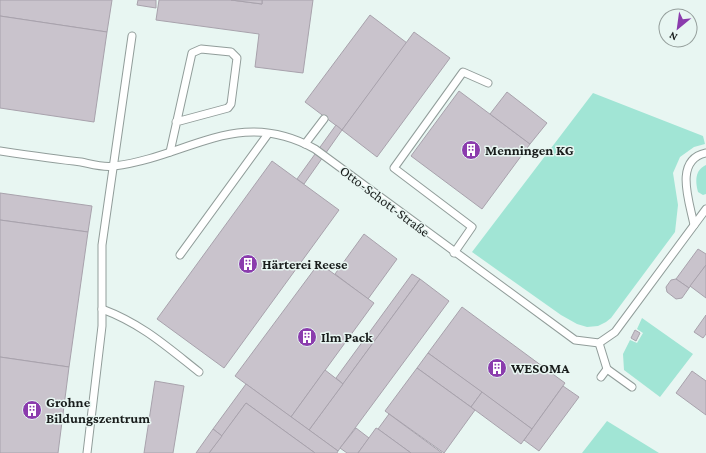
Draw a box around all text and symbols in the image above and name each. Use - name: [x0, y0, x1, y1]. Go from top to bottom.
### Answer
- north arrow: [658, 8, 698, 48]
- text: N: [667, 29, 679, 44]
- building icon: Menningen KG: [460, 139, 482, 161]
- place label: Menningen KG: [485, 142, 574, 158]
- street label: Otto-Schott-Straße: [337, 162, 433, 240]
- building icon: Härterei Reese: [237, 253, 259, 275]
- place label: Härterei Reese: [262, 256, 348, 272]
- building icon: Ilm Pack: [296, 326, 318, 348]
- place label: Ilm Pack: [321, 329, 373, 345]
- building icon: WESOMA: [486, 357, 508, 379]
- place label: WESOMA: [510, 360, 570, 376]
- place label: Grohne Bildungszentrum: [46, 394, 150, 426]
- building icon: Grohne Bildungszentrum: [21, 399, 43, 421]

